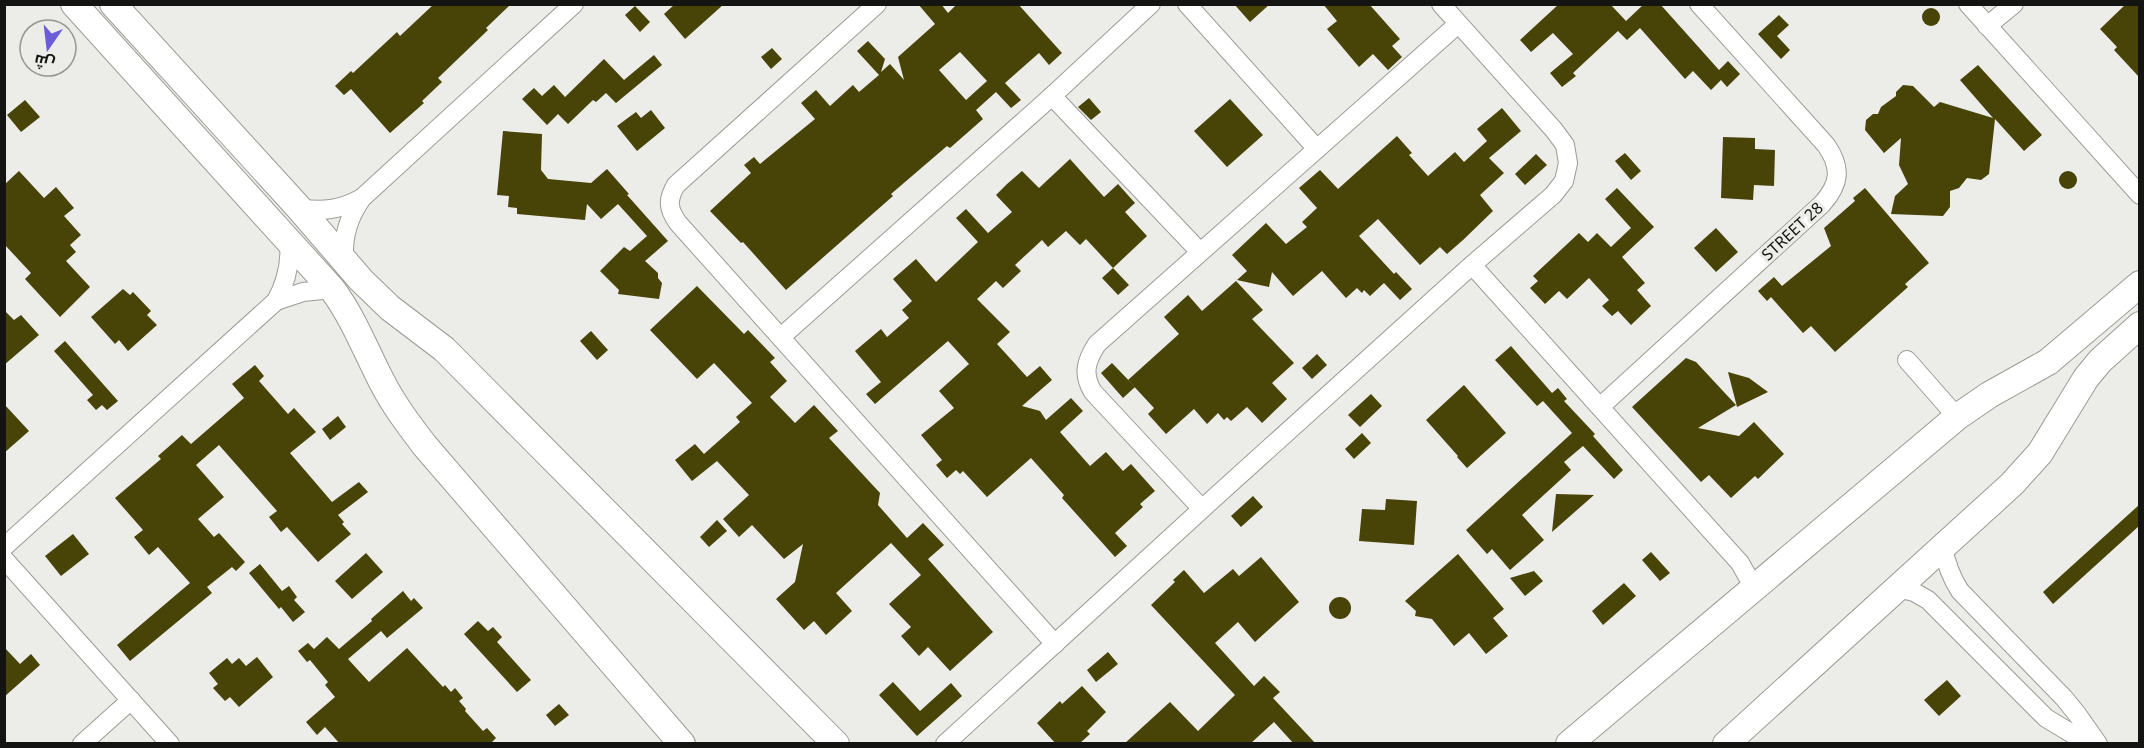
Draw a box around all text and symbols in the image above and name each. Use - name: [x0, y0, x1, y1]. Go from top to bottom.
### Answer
- north arrow: [18, 18, 78, 78]
- text: ش: [32, 49, 57, 76]
- street label: STREET 28: [1756, 197, 1828, 265]

